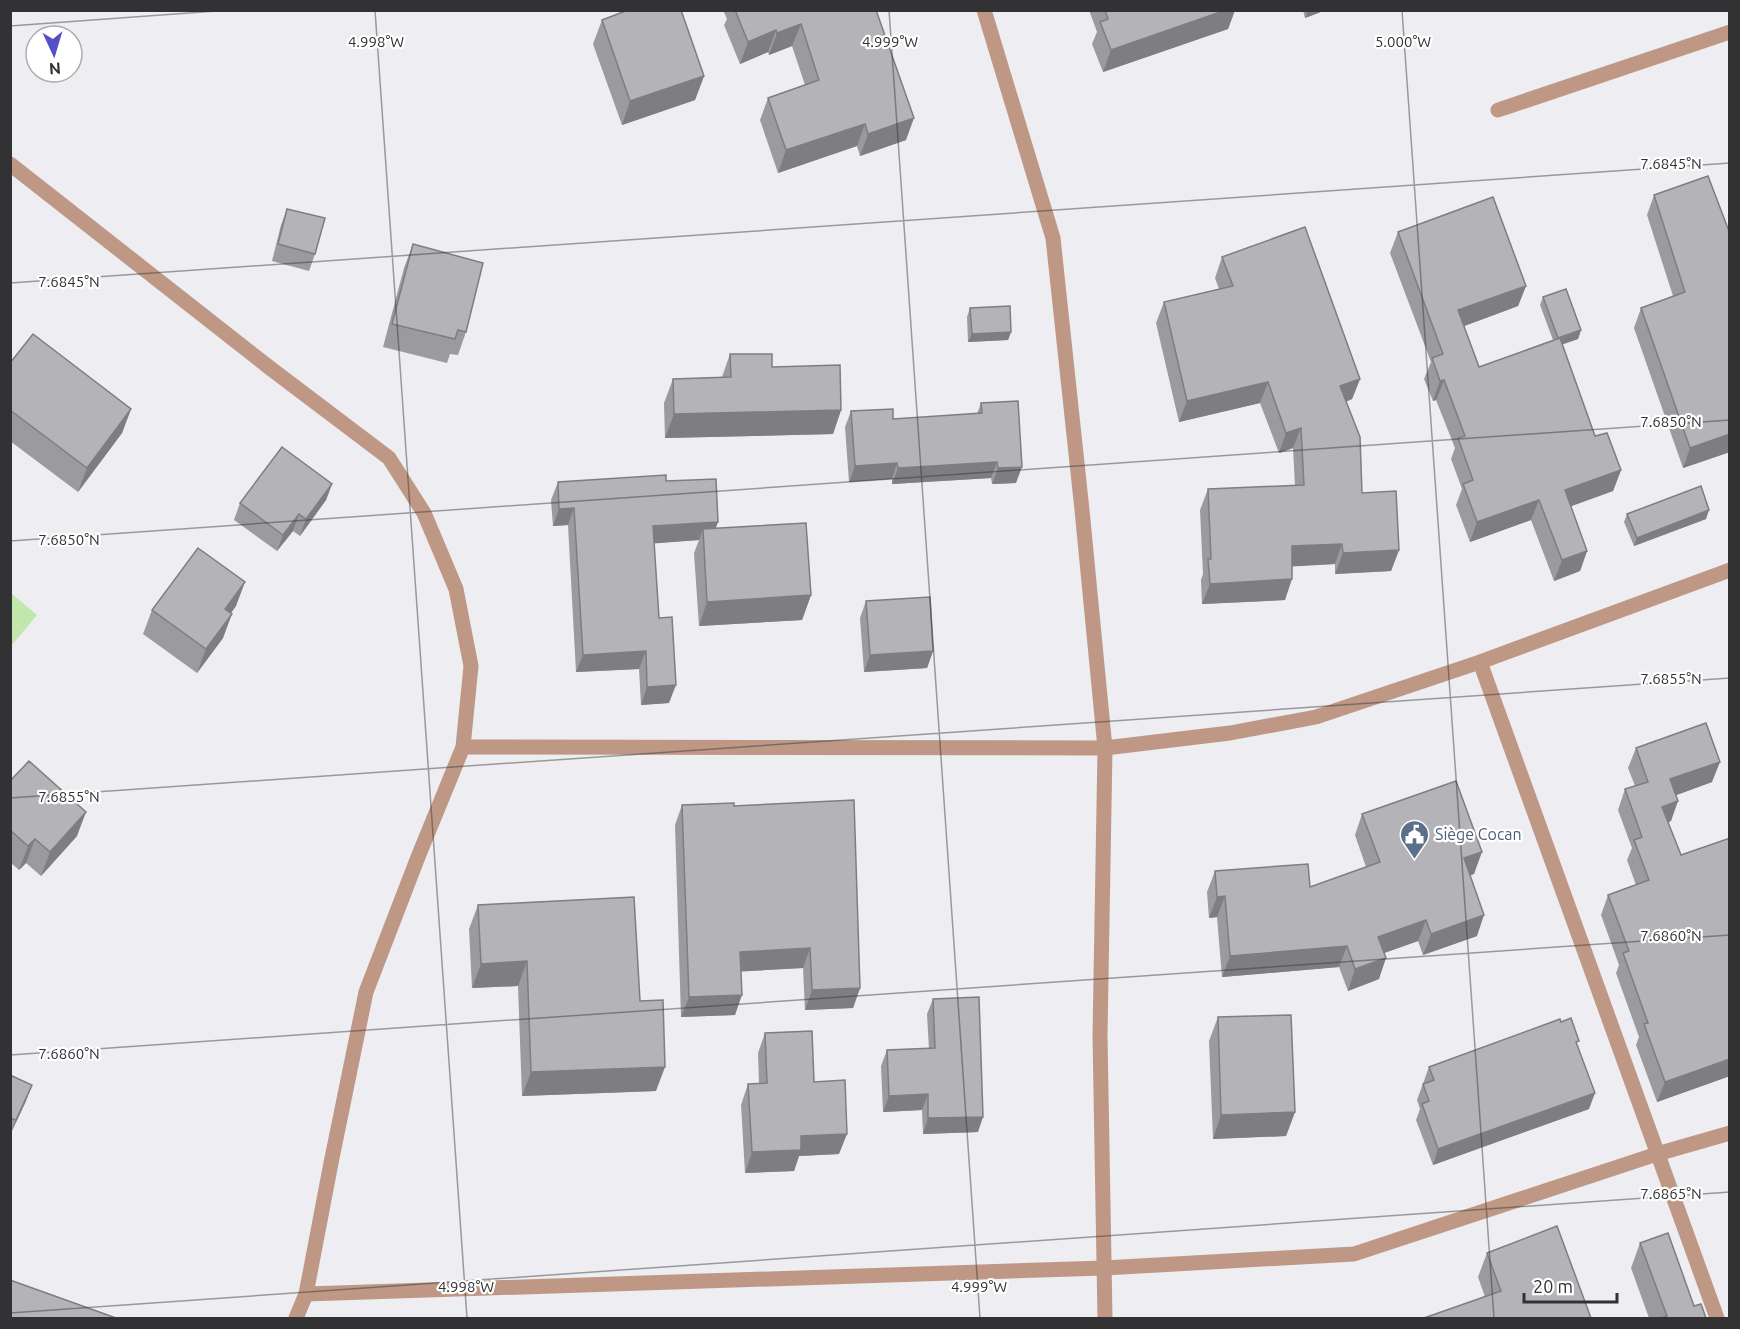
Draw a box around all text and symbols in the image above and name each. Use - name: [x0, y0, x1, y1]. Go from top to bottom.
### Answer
- north arrow: [24, 24, 84, 84]
- text: 4.998°W: [348, 33, 404, 50]
- text: 4.999°W: [862, 33, 918, 50]
- text: 5.000°W: [1375, 33, 1431, 50]
- text: N: [48, 60, 62, 78]
- text: 7.6845°N: [1640, 155, 1702, 172]
- text: 7.6845°N: [38, 273, 100, 290]
- text: 7.6850°N: [1640, 413, 1702, 430]
- text: 7.6850°N: [38, 531, 100, 548]
- text: 7.6855°N: [1640, 670, 1702, 687]
- text: 7.6855°N: [38, 788, 100, 805]
- public building icon: Siège Cocan: [1398, 818, 1430, 860]
- place label: Siège Cocan: [1435, 825, 1522, 843]
- text: 7.6860°N: [1640, 927, 1702, 944]
- text: 7.6860°N: [38, 1045, 100, 1062]
- text: 7.6865°N: [1640, 1185, 1702, 1202]
- scale bar: [1524, 1266, 1617, 1304]
- text: 20 m: [1533, 1276, 1573, 1296]
- text: 4.998°W: [438, 1278, 494, 1295]
- text: 4.999°W: [951, 1278, 1007, 1295]

